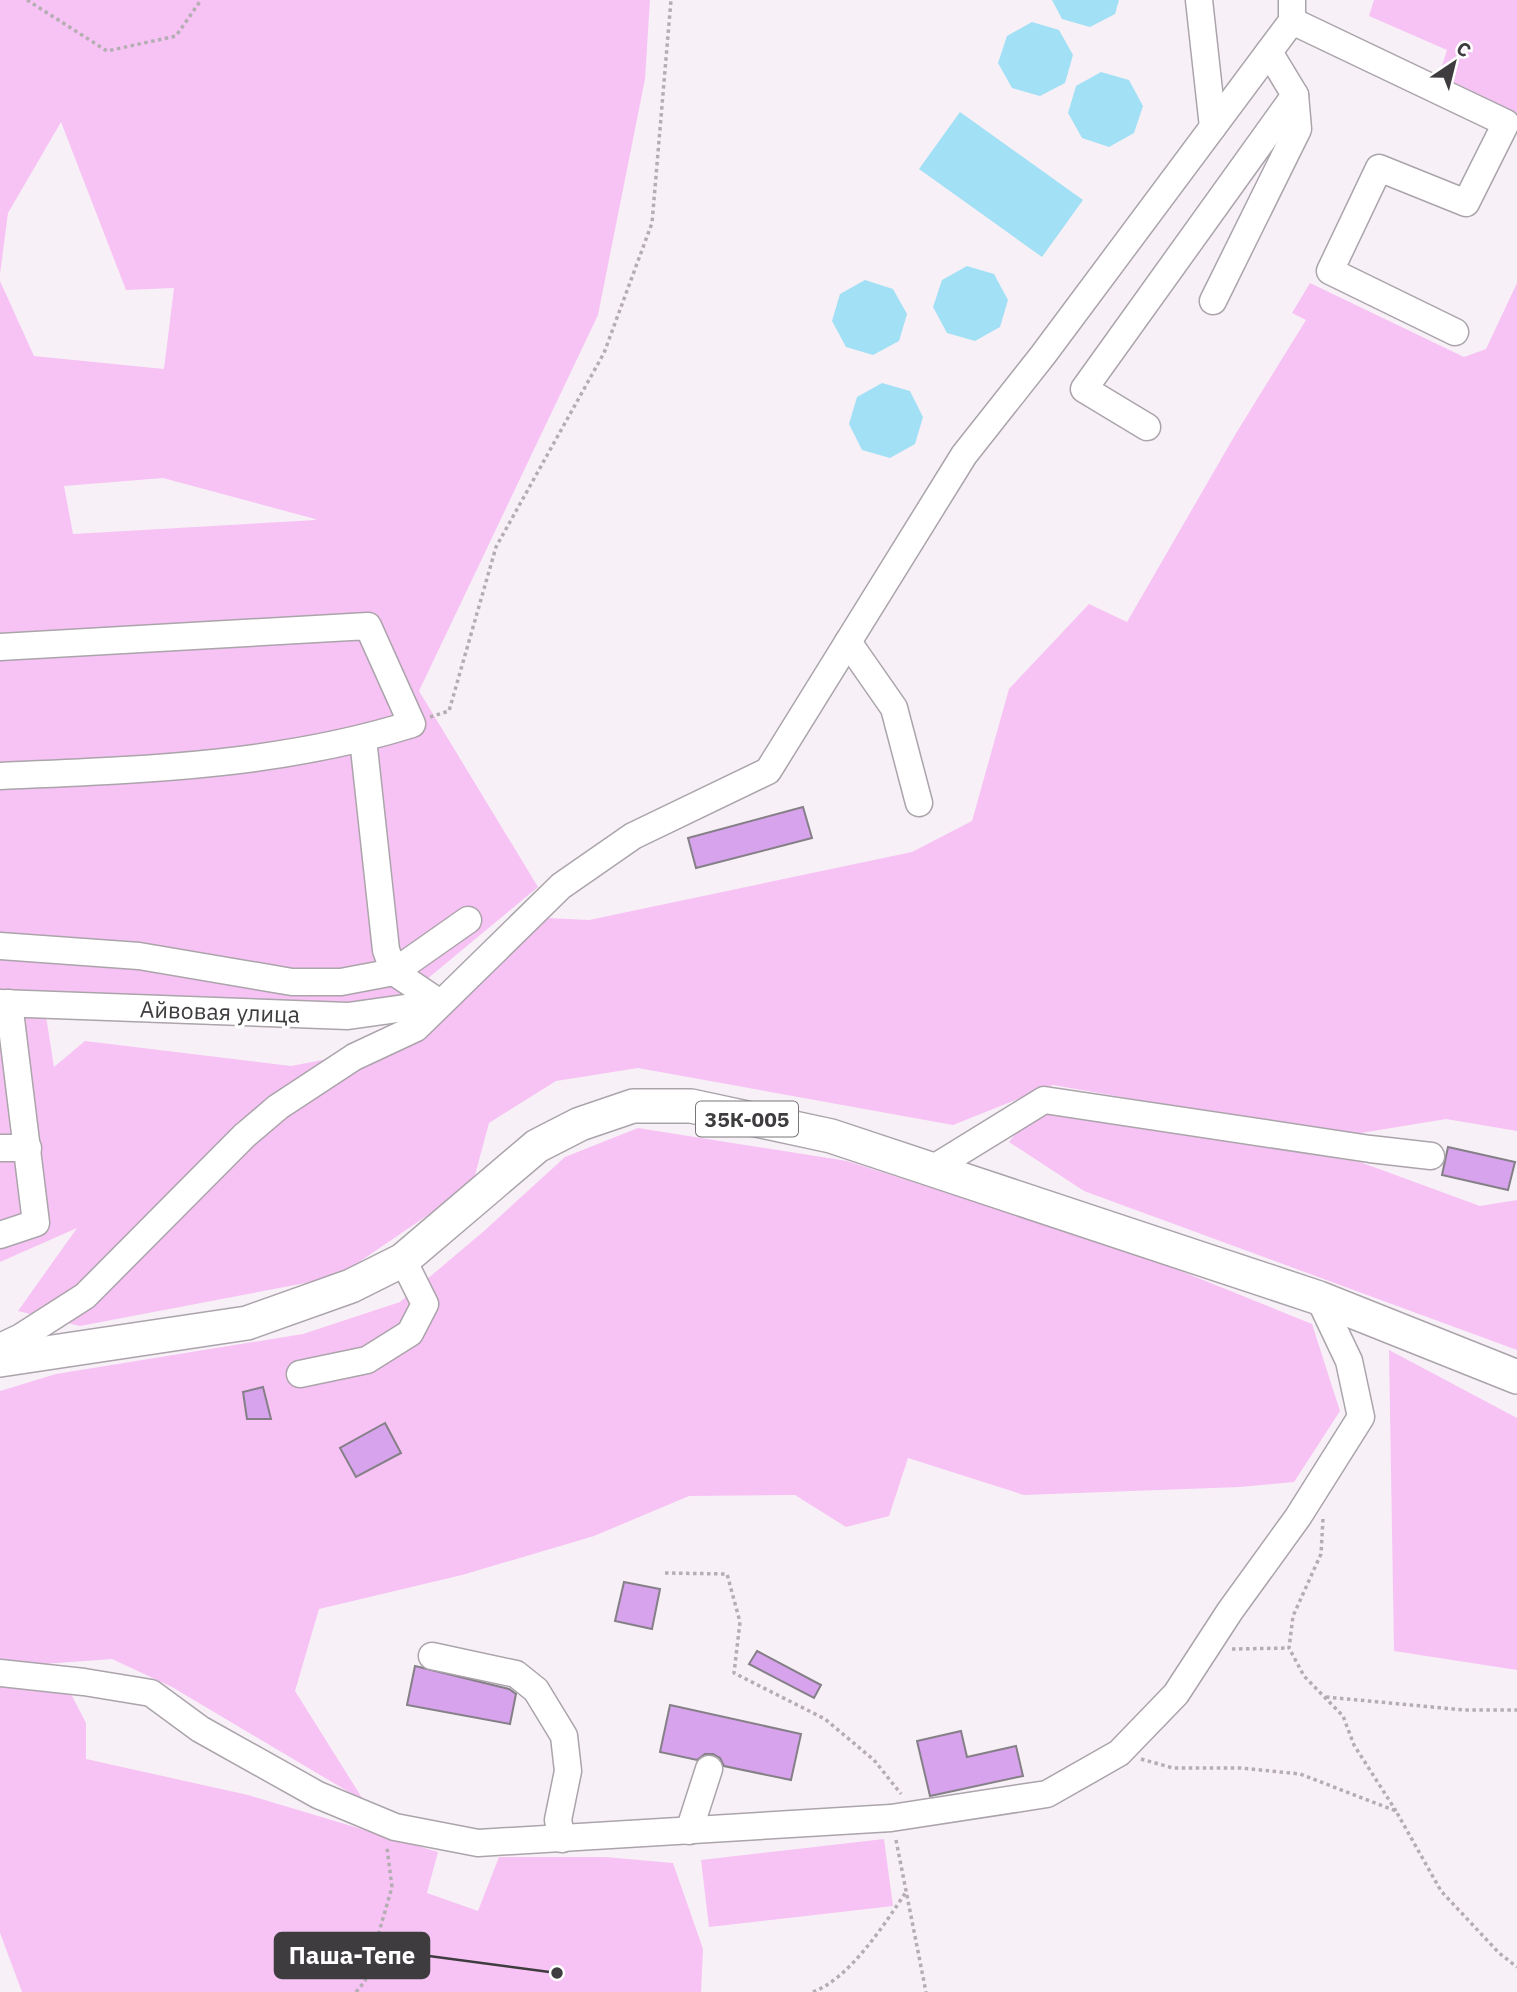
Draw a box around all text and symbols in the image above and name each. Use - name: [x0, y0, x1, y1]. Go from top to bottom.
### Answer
- north arrow: [1419, 28, 1489, 98]
- text: С: [1452, 36, 1476, 62]
- street label: Айвовая улица: [139, 993, 301, 1029]
- road number: 35К-005: [696, 1102, 798, 1136]
- callout: Паша-Тепе: [275, 1933, 429, 1978]
- text: Паша-Тепе: [289, 1939, 415, 1971]

